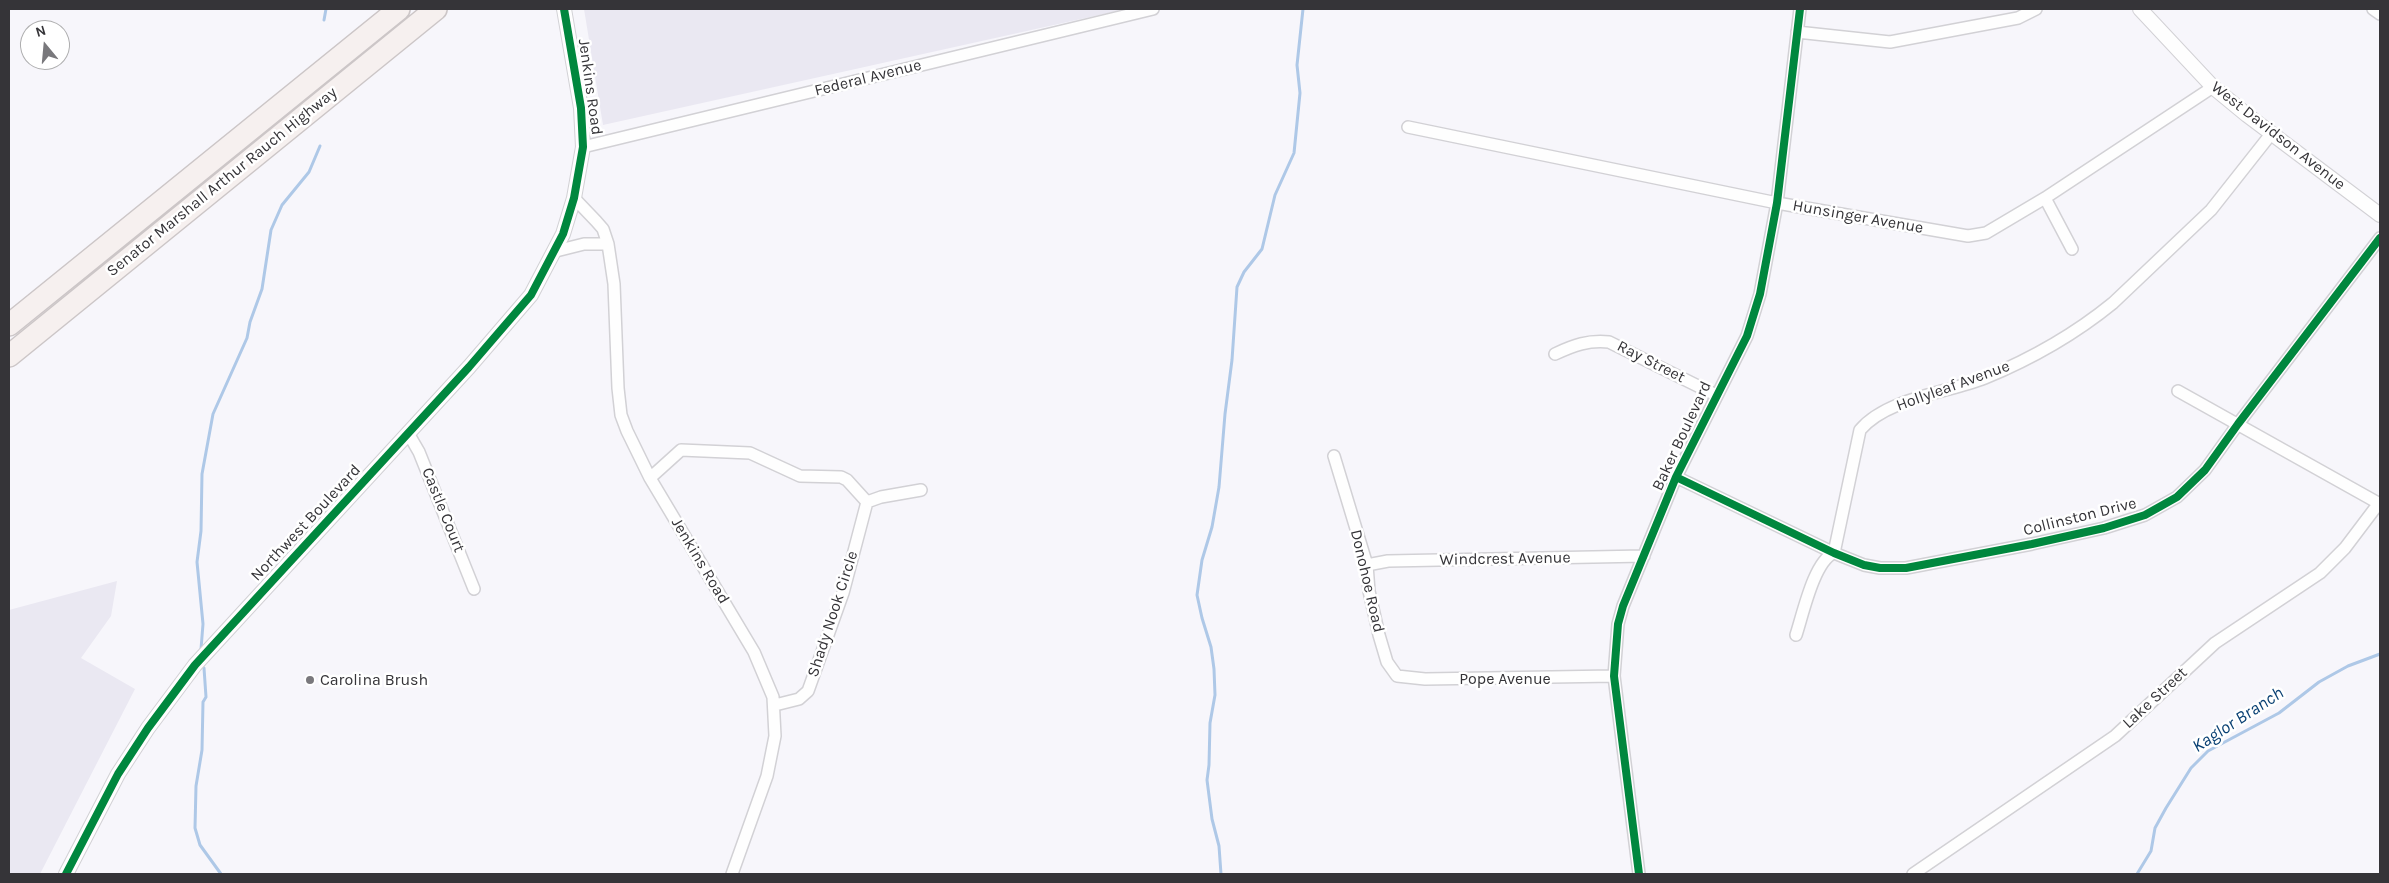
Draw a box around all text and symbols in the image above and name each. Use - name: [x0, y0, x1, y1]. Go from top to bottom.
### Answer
- north arrow: [20, 20, 70, 70]
- text: N: [33, 22, 48, 41]
- street label: Jenkins Road: [574, 38, 606, 136]
- street label: Federal Avenue: [813, 55, 923, 101]
- street label: West Davidson Avenue: [2207, 78, 2349, 194]
- street label: Senator Marshall Arthur Rauch Highway: [103, 83, 341, 281]
- street label: Hunsinger Avenue: [1791, 196, 1925, 238]
- street label: Ray Street: [1614, 337, 1688, 387]
- street label: Hollyleaf Avenue: [1894, 357, 2012, 415]
- street label: Baker Boulevard: [1648, 378, 1716, 494]
- street label: Northwest Boulevard: [247, 461, 365, 585]
- street label: Castle Court: [417, 465, 469, 555]
- street label: Collinston Drive: [2021, 494, 2139, 540]
- street label: Jenkins Road: [667, 515, 733, 607]
- street label: Donohoe Road: [1346, 528, 1388, 634]
- street label: Windcrest Avenue: [1439, 548, 1571, 570]
- street label: Shady Nook Circle: [804, 549, 862, 679]
- street label: Lake Street: [2119, 663, 2191, 733]
- street label: Pope Avenue: [1459, 669, 1551, 689]
- place label: Carolina Brush: [320, 670, 428, 690]
- marker: Carolina Brush: [304, 674, 316, 686]
- water label: Kaglor Branch: [2188, 682, 2288, 758]

